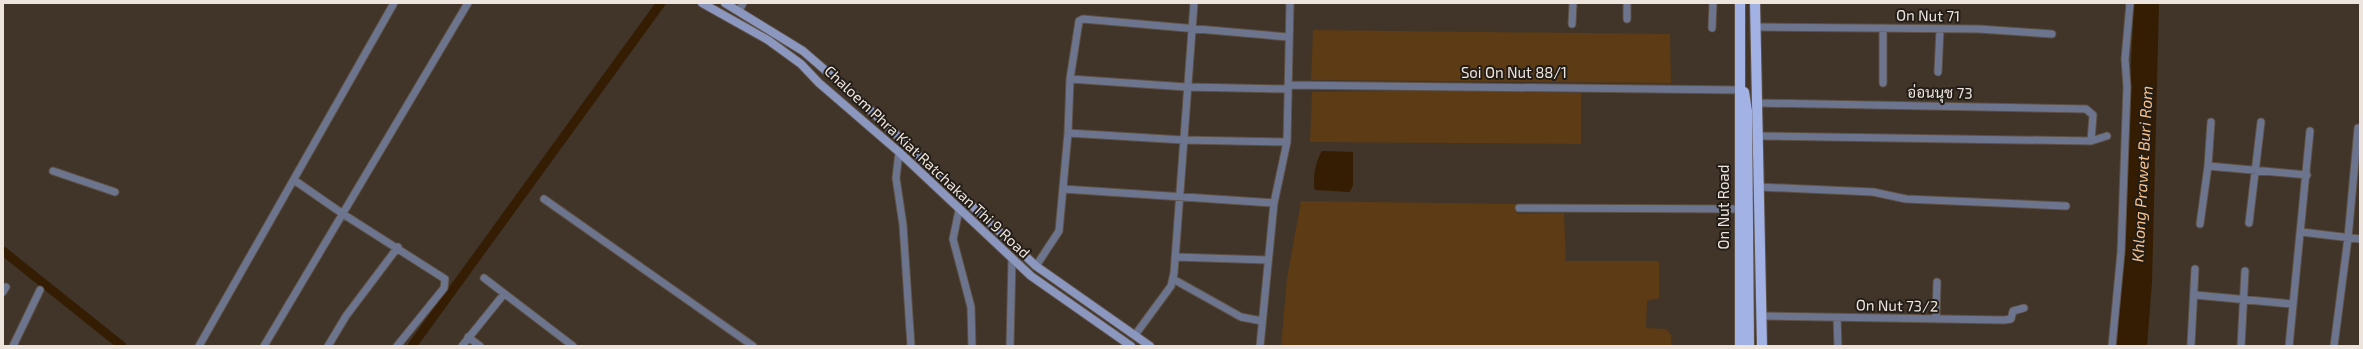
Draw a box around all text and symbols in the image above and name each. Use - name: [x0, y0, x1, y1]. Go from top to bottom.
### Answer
- street label: On Nut 71: [1896, 5, 1960, 25]
- street label: Chaloem Phra Kiat Ratchakan Thi 9 Road: [821, 61, 1034, 261]
- street label: Soi On Nut 88/1: [1461, 63, 1567, 81]
- street label: อ่อนนุช 73: [1907, 82, 1973, 105]
- water label: Khlong Prawet Buri Rom: [2127, 85, 2156, 263]
- street label: On Nut Road: [1714, 165, 1732, 249]
- street label: On Nut 73/2: [1856, 295, 1938, 315]

